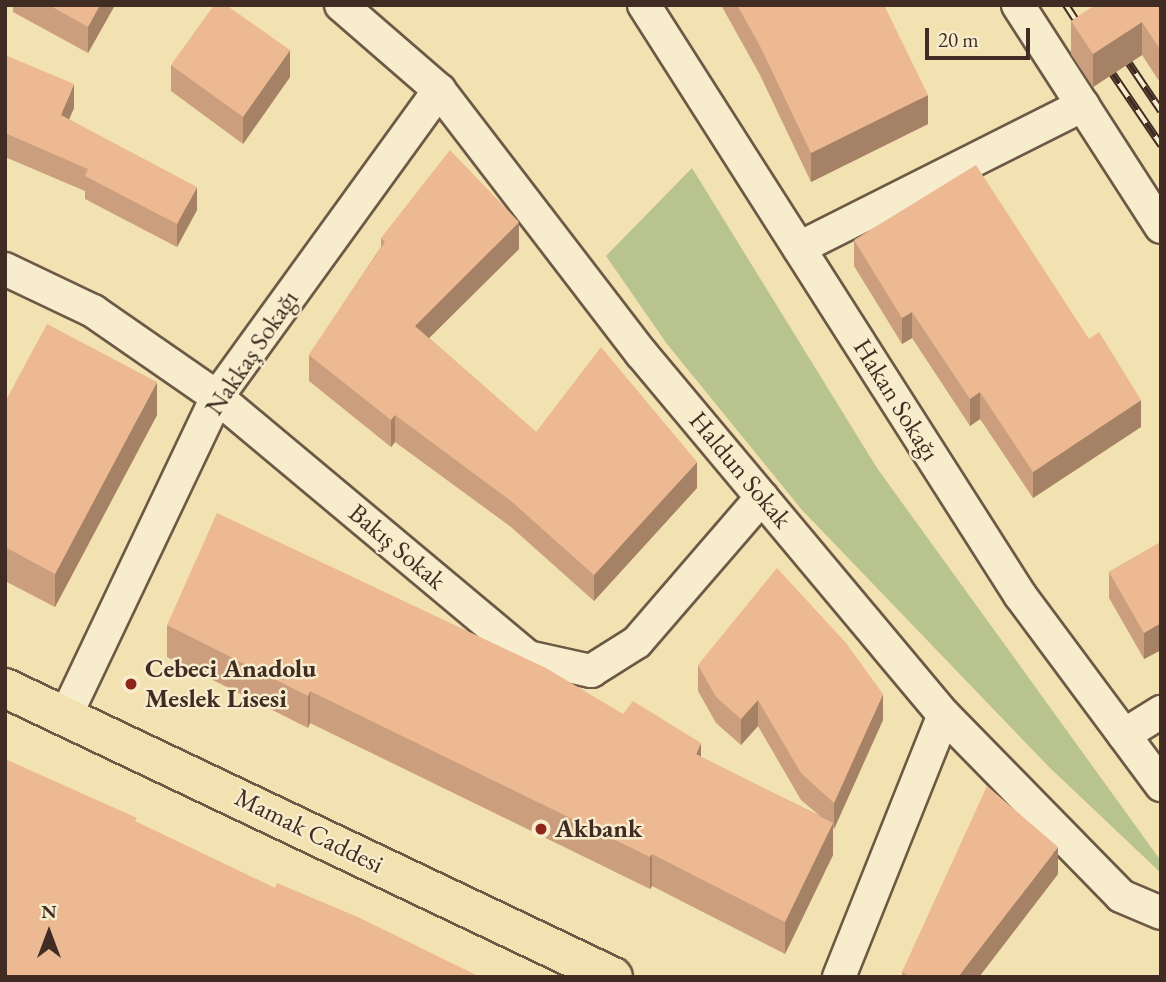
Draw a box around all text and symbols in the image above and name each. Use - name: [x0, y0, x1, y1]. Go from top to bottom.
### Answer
- scale bar: [928, 14, 1033, 58]
- text: 20 m: [938, 26, 979, 53]
- street label: Nakkaş Sokağı: [199, 285, 305, 421]
- street label: Hakan Sokağı: [846, 333, 946, 467]
- street label: Haldun Sokak: [682, 405, 798, 535]
- street label: Bakış Sokak: [342, 497, 452, 597]
- place label: Cebeci Anadolu Meslek Lisesi: [145, 653, 316, 714]
- marker: Cebeci Anadolu Meslek Lisesi: [123, 676, 139, 692]
- street label: Mamak Caddesi: [230, 782, 388, 880]
- place label: Akbank: [555, 813, 642, 845]
- marker: Akbank: [533, 821, 549, 837]
- north arrow: [14, 898, 84, 968]
- text: N: [41, 899, 57, 924]

